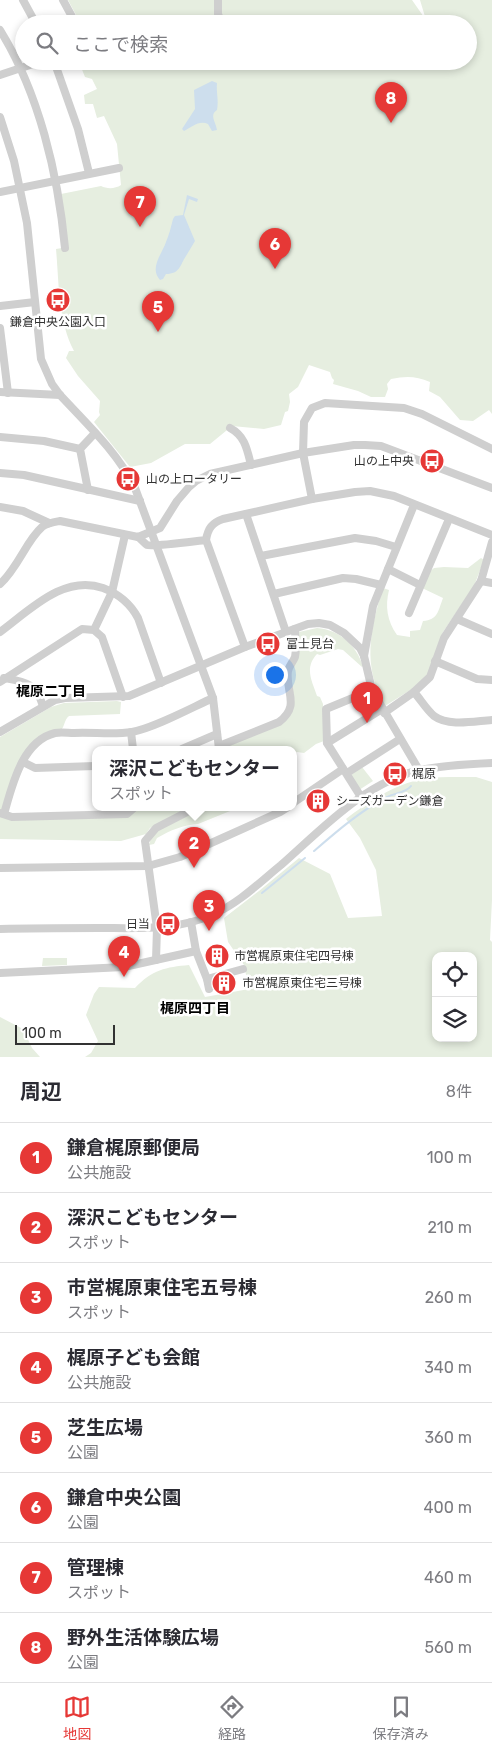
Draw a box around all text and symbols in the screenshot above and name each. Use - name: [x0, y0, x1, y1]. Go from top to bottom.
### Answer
- search box: [15, 15, 477, 70]
- icon: search: [33, 29, 61, 57]
- text: ここで検索: [73, 33, 168, 56]
- pin: 8: [375, 82, 407, 123]
- pin: 7: [124, 186, 156, 227]
- pin: 6: [259, 228, 291, 269]
- bus stop icon: 鎌倉中央公園入口: [45, 287, 71, 313]
- pin: 5: [142, 291, 174, 332]
- place label: 鎌倉中央公園入口: [10, 315, 106, 329]
- bus stop icon: 山の上中央: [419, 448, 445, 474]
- place label: 山の上中央: [354, 454, 414, 468]
- bus stop icon: 山の上ロータリー: [115, 466, 141, 492]
- place label: 山の上ロータリー: [146, 472, 242, 486]
- bus stop icon: 富士見台: [255, 631, 281, 657]
- place label: 富士見台: [286, 637, 334, 651]
- your location: [262, 662, 288, 688]
- pin: 1: [351, 682, 383, 723]
- district label: 梶原二丁目: [16, 683, 86, 700]
- popup: [92, 746, 297, 811]
- text: 深沢こどもセンター: [109, 757, 280, 780]
- bus stop icon: 梶原: [382, 761, 408, 787]
- place label: 梶原: [412, 767, 436, 781]
- text: スポット: [109, 784, 173, 803]
- building icon: シーズガーデン鎌倉: [305, 788, 331, 814]
- place label: シーズガーデン鎌倉: [336, 794, 443, 808]
- pin: 2: [178, 827, 210, 868]
- pin: 3: [193, 890, 225, 931]
- bus stop icon: 日当: [155, 911, 181, 937]
- place label: 日当: [126, 917, 150, 931]
- pin: 4: [108, 936, 140, 977]
- building icon: 市営梶原東住宅四号棟: [204, 943, 230, 969]
- place label: 市営梶原東住宅四号棟: [234, 949, 354, 963]
- map controls: [432, 952, 477, 1042]
- button: locate: [432, 952, 477, 997]
- building icon: 市営梶原東住宅三号棟: [211, 970, 237, 996]
- place label: 市営梶原東住宅三号棟: [242, 976, 362, 990]
- button: layers: [432, 997, 477, 1042]
- district label: 梶原四丁目: [160, 1000, 230, 1017]
- scale bar: [15, 1022, 115, 1045]
- text: 100 m: [22, 1025, 62, 1042]
- text: 周辺: [20, 1079, 62, 1104]
- text: 8件: [446, 1082, 472, 1101]
- text: 鎌倉梶原郵便局: [67, 1136, 200, 1159]
- text: 1: [32, 1148, 40, 1167]
- text: 100 m: [427, 1148, 472, 1167]
- text: 公共施設: [67, 1163, 131, 1182]
- text: 深沢こどもセンター: [67, 1206, 238, 1229]
- text: 2: [31, 1218, 41, 1237]
- text: 210 m: [427, 1218, 472, 1237]
- text: スポット: [67, 1233, 131, 1252]
- text: 市営梶原東住宅五号棟: [67, 1276, 257, 1299]
- text: 3: [31, 1288, 41, 1307]
- text: 260 m: [425, 1288, 472, 1307]
- text: スポット: [67, 1303, 131, 1322]
- text: 梶原子ども会館: [67, 1346, 200, 1369]
- text: 4: [31, 1358, 41, 1377]
- text: 340 m: [424, 1358, 472, 1377]
- text: 公共施設: [67, 1373, 131, 1392]
- text: 芝生広場: [67, 1416, 143, 1439]
- text: 5: [31, 1428, 41, 1447]
- text: 360 m: [424, 1428, 472, 1447]
- text: 公園: [67, 1443, 99, 1462]
- text: 鎌倉中央公園: [67, 1486, 181, 1509]
- text: 6: [31, 1498, 41, 1517]
- text: 400 m: [424, 1498, 472, 1517]
- text: 公園: [67, 1513, 99, 1532]
- text: 管理棟: [67, 1556, 124, 1579]
- text: 7: [31, 1568, 41, 1587]
- text: 460 m: [424, 1568, 472, 1587]
- text: スポット: [67, 1583, 131, 1602]
- text: 野外生活体験広場: [67, 1626, 219, 1649]
- text: 8: [31, 1638, 41, 1657]
- text: 560 m: [425, 1638, 472, 1657]
- text: 公園: [67, 1653, 99, 1672]
- tab: 地図: [63, 1693, 91, 1743]
- tab: 経路: [218, 1693, 246, 1743]
- tab: 保存済み: [373, 1693, 429, 1743]

